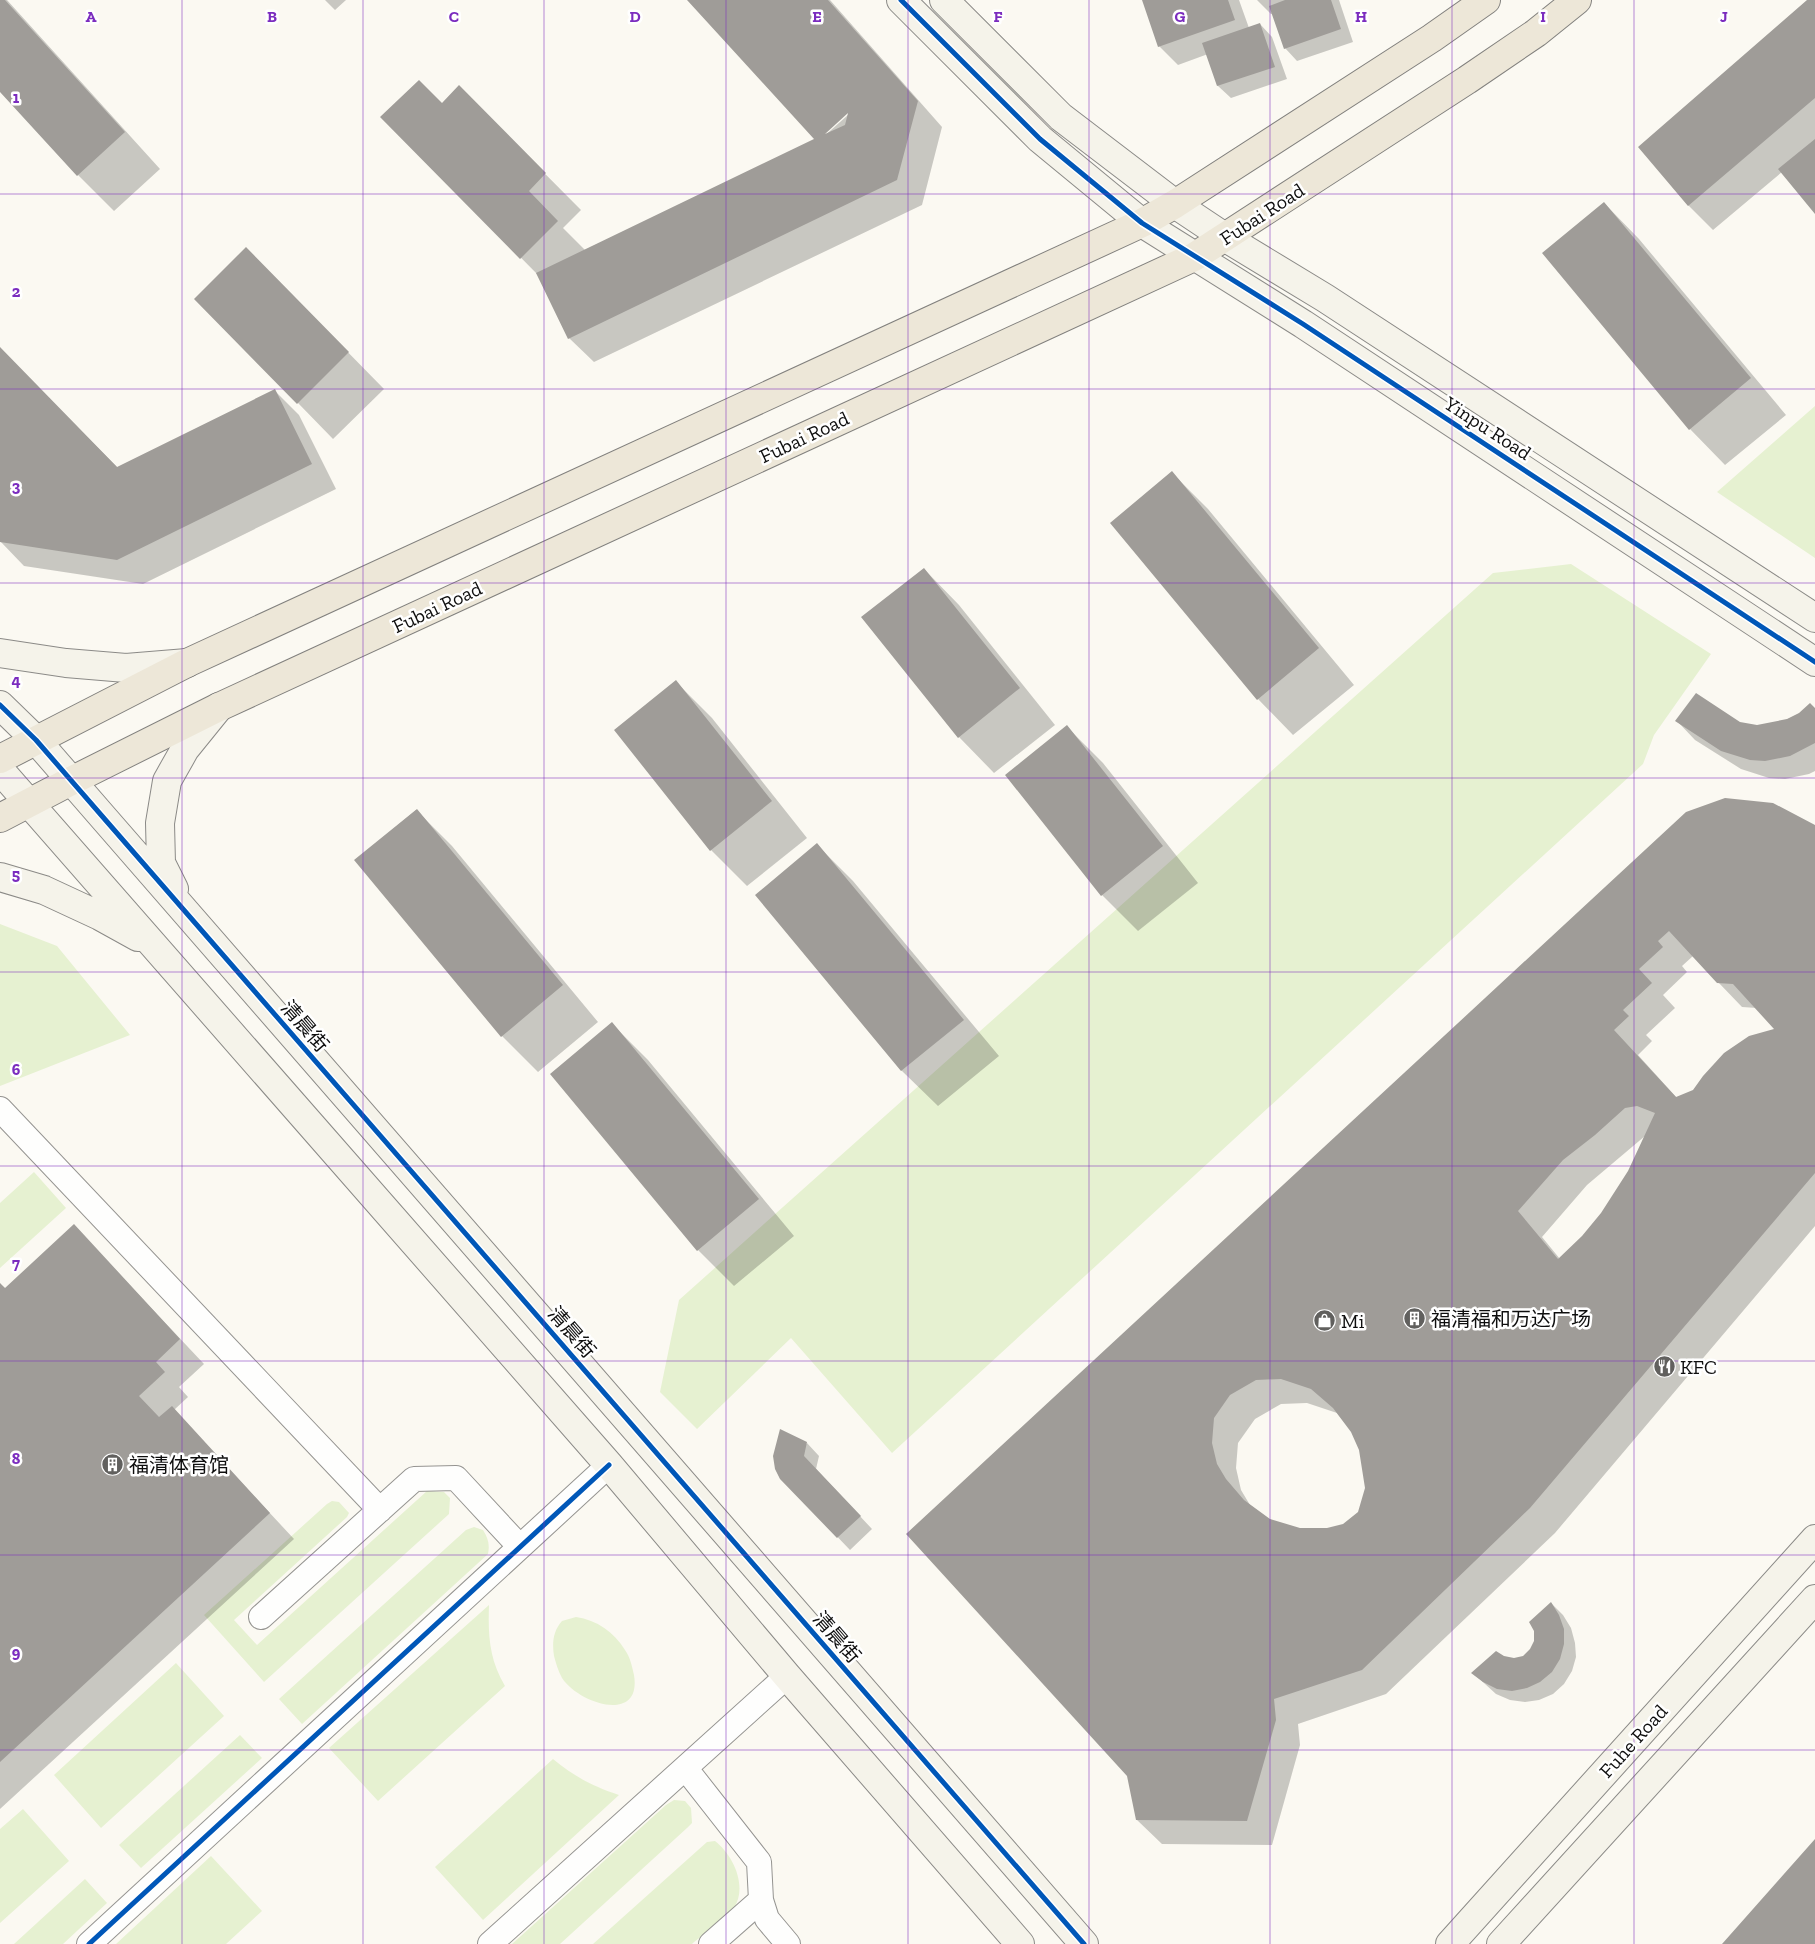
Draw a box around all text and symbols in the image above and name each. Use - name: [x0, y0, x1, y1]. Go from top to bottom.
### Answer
- text: A: [86, 7, 97, 26]
- text: B: [267, 7, 277, 26]
- text: C: [449, 7, 459, 26]
- text: D: [629, 7, 641, 26]
- text: E: [812, 7, 822, 26]
- text: F: [993, 7, 1003, 26]
- text: G: [1175, 7, 1186, 26]
- text: H: [1355, 7, 1367, 26]
- text: I: [1540, 7, 1546, 26]
- text: J: [1720, 7, 1728, 26]
- text: 1: [13, 88, 20, 107]
- street label: Fubai Road: [1215, 178, 1309, 250]
- text: 2: [12, 282, 21, 301]
- street label: Yinpu Road: [1439, 391, 1536, 465]
- street label: Fubai Road: [755, 406, 853, 468]
- text: 3: [12, 477, 21, 496]
- street label: Fubai Road: [388, 576, 486, 638]
- text: 4: [11, 671, 21, 690]
- text: 5: [12, 865, 20, 884]
- street label: 清晨街: [276, 995, 334, 1057]
- text: 6: [12, 1060, 21, 1079]
- text: 7: [12, 1254, 20, 1273]
- street label: 清晨街: [543, 1301, 601, 1363]
- building icon: 福清福和万达广场: [1403, 1307, 1427, 1331]
- place label: 福清福和万达广场: [1431, 1307, 1591, 1331]
- shop icon: Mi: [1313, 1309, 1337, 1333]
- place label: Mi: [1341, 1309, 1365, 1333]
- restaurant icon: KFC: [1652, 1355, 1676, 1379]
- place label: KFC: [1680, 1355, 1717, 1379]
- text: 8: [12, 1449, 21, 1468]
- building icon: 福清体育馆: [101, 1453, 125, 1477]
- place label: 福清体育馆: [129, 1453, 229, 1477]
- street label: 清晨街: [808, 1606, 866, 1668]
- text: 9: [12, 1643, 21, 1662]
- street label: Fuhe Road: [1594, 1699, 1672, 1783]

